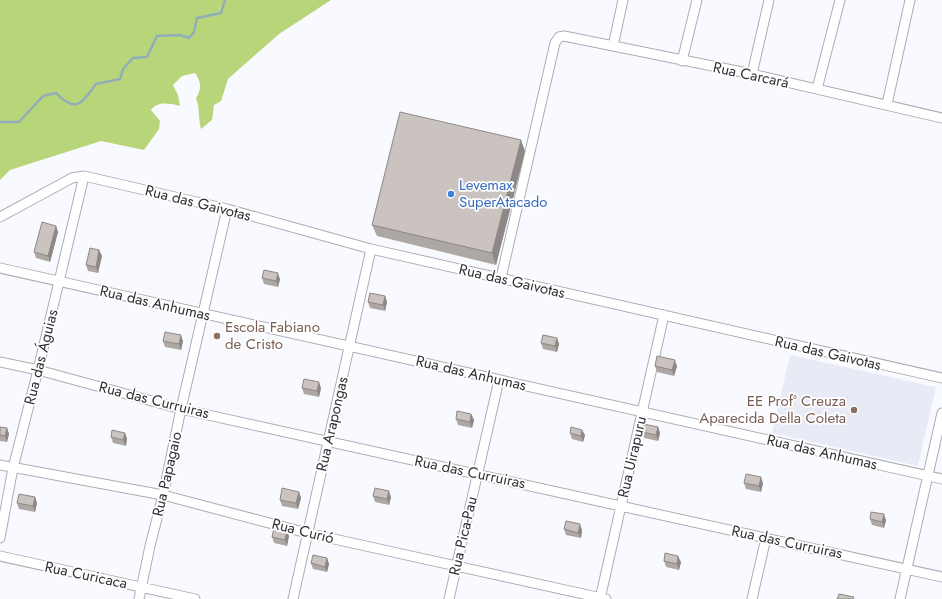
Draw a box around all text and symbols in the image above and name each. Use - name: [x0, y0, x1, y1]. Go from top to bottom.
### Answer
- street label: Rua Carcará: [711, 56, 791, 94]
- place label: Levemax SuperAtacado: [459, 174, 547, 213]
- street label: Rua das Gaivotas: [143, 179, 253, 227]
- marker: Levemax SuperAtacado: [446, 189, 456, 199]
- street label: Rua das Gaivotas: [457, 258, 567, 304]
- street label: Rua das Anhumas: [98, 280, 212, 326]
- street label: Rua das Águias: [18, 307, 64, 407]
- place label: Escola Fabiano de Cristo: [225, 316, 320, 355]
- street label: Rua das Gaivotas: [773, 330, 883, 376]
- marker: Escola Fabiano de Cristo: [212, 331, 222, 341]
- street label: Rua das Anhumas: [414, 350, 528, 396]
- street label: Rua Arapongas: [310, 374, 354, 474]
- street label: Rua das Curruiras: [97, 376, 211, 424]
- place label: EE Profª Creuza Aparecida Della Coleta: [699, 390, 846, 429]
- marker: EE Profª Creuza Aparecida Della Coleta: [849, 405, 859, 415]
- street label: Rua Uirapuru: [612, 414, 652, 500]
- street label: Rua Papagaio: [147, 429, 187, 519]
- street label: Rua das Anhumas: [765, 429, 879, 475]
- street label: Rua das Curruiras: [412, 450, 528, 494]
- street label: Rua Pica-Pau: [443, 494, 483, 578]
- street label: Rua Curió: [270, 513, 336, 549]
- street label: Rua das Curruiras: [729, 520, 845, 564]
- street label: Rua Curicaca: [43, 556, 129, 594]

